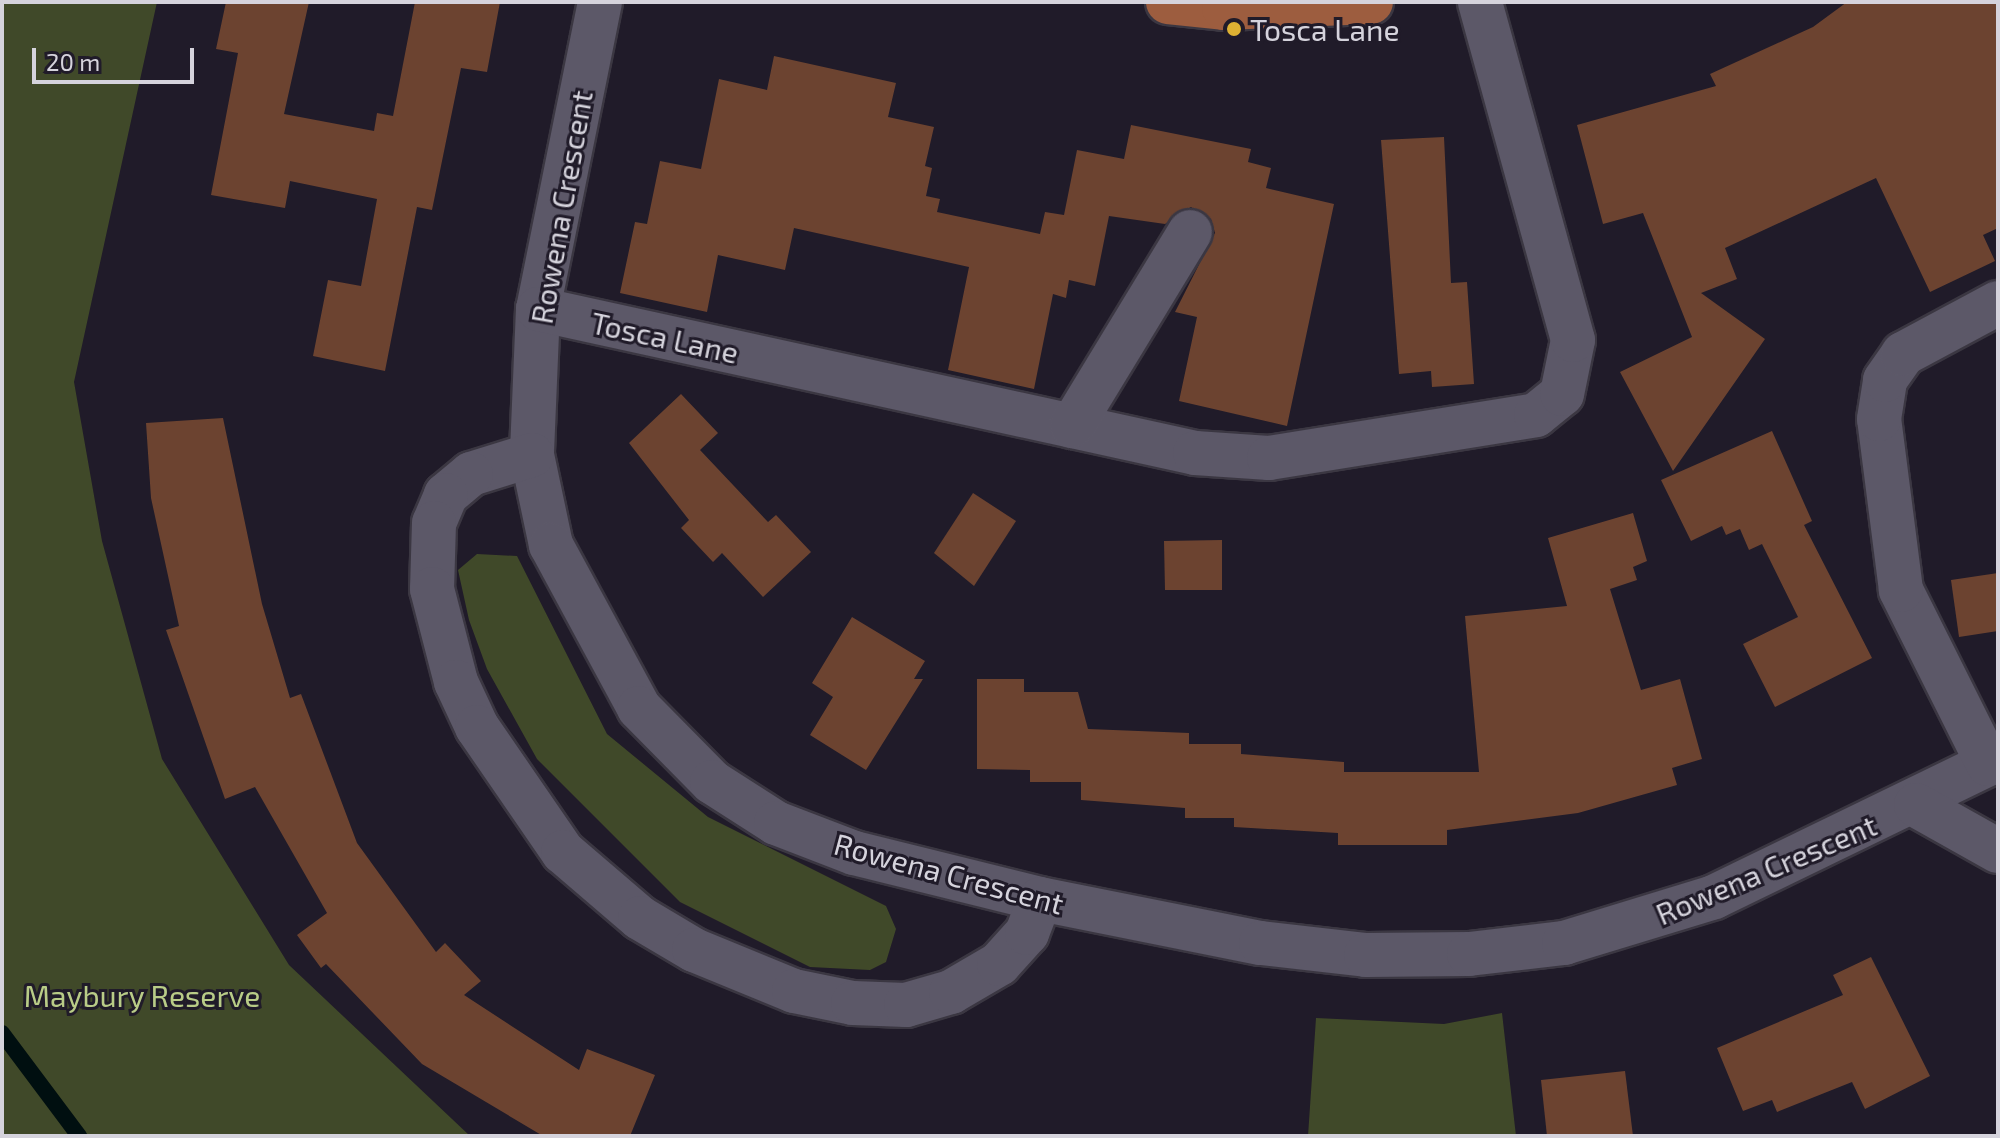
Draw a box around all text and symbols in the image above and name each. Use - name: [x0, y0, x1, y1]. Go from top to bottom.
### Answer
- place label: Tosca Lane: [1250, 11, 1400, 47]
- marker: Tosca Lane: [1225, 20, 1243, 38]
- scale bar: [36, 32, 198, 82]
- text: 20 m: [46, 47, 100, 76]
- street label: Rowena Crescent: [523, 88, 599, 326]
- street label: Tosca Lane: [588, 304, 742, 370]
- street label: Rowena Crescent: [1650, 806, 1882, 932]
- street label: Rowena Crescent: [830, 825, 1068, 921]
- park label: Maybury Reserve: [23, 977, 261, 1013]

